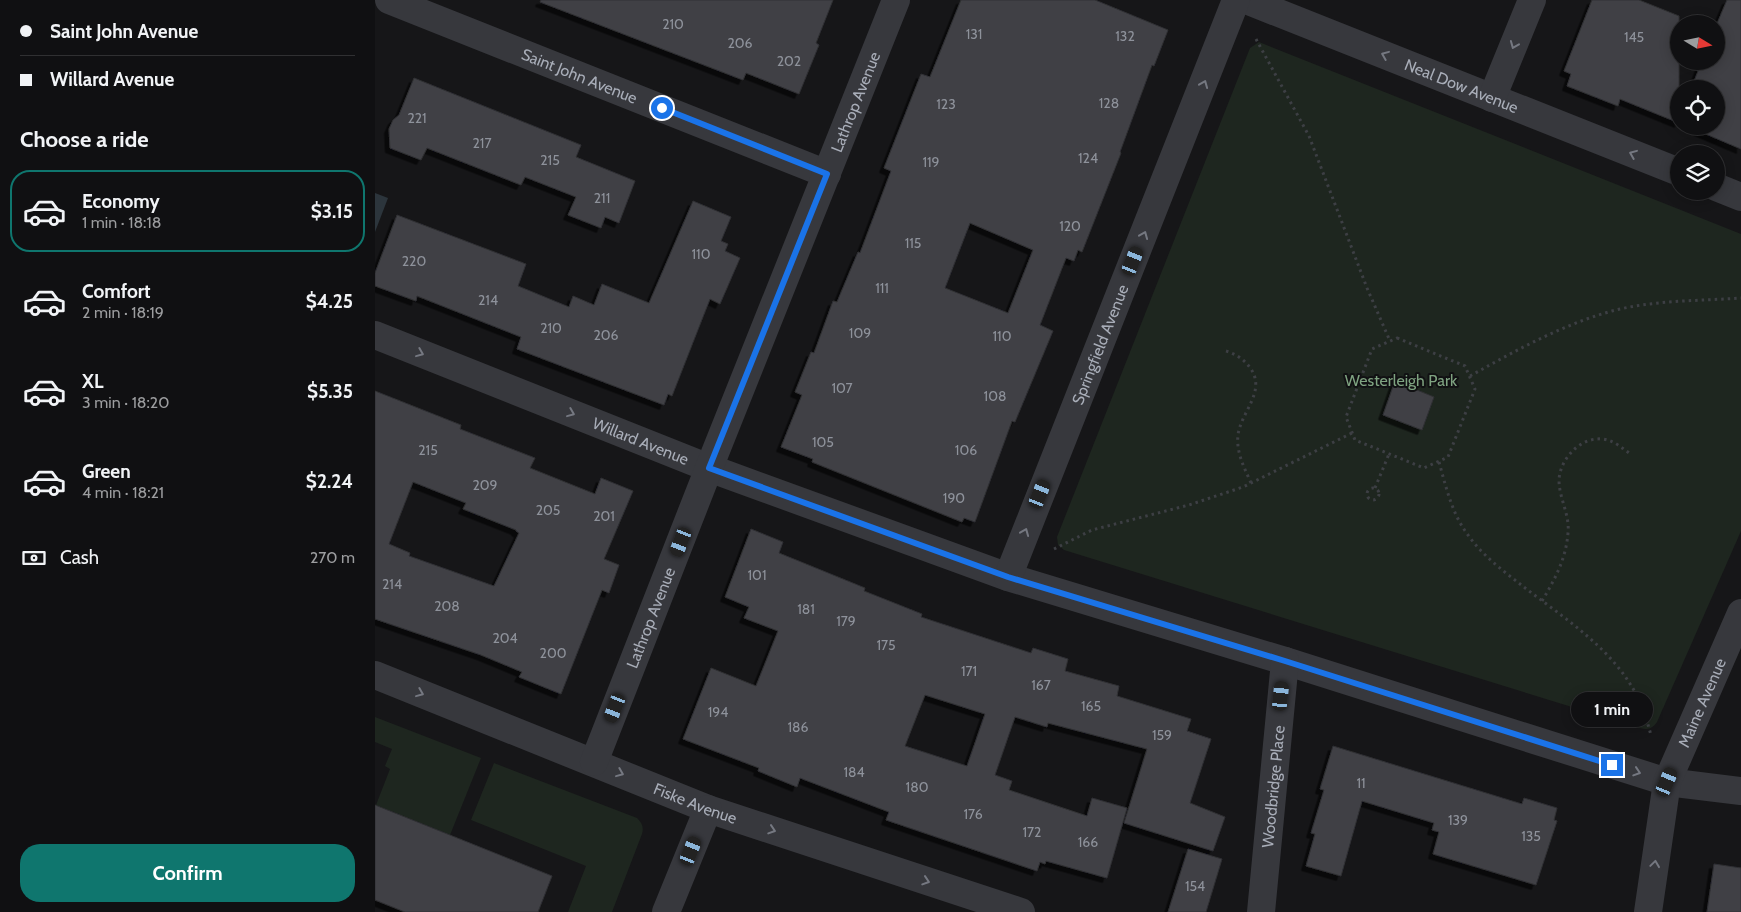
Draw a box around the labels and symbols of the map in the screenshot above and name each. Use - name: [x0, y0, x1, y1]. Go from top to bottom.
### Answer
- house number: 210: [662, 15, 684, 33]
- north arrow: [1670, 15, 1725, 70]
- house number: 131: [966, 25, 982, 43]
- house number: 132: [1115, 27, 1135, 45]
- house number: 145: [1624, 28, 1644, 46]
- house number: 206: [727, 34, 753, 52]
- one-way arrow: [1510, 40, 1520, 49]
- street label: Saint John Avenue: [519, 45, 640, 108]
- street label: Lathrop Avenue: [827, 49, 884, 155]
- one-way arrow: [1381, 51, 1390, 61]
- house number: 202: [777, 52, 801, 70]
- street label: Neal Dow Avenue: [1402, 55, 1521, 117]
- one-way arrow: [1198, 80, 1208, 89]
- house number: 128: [1099, 94, 1119, 112]
- house number: 123: [936, 95, 956, 113]
- route start: [651, 97, 673, 119]
- house number: 221: [407, 109, 427, 127]
- house number: 217: [473, 134, 491, 152]
- house number: 124: [1078, 149, 1098, 167]
- one-way arrow: [1630, 150, 1638, 160]
- house number: 215: [540, 151, 560, 169]
- house number: 119: [922, 153, 940, 171]
- house number: 211: [594, 189, 610, 207]
- house number: 120: [1059, 217, 1081, 235]
- one-way arrow: [1137, 231, 1148, 240]
- house number: 115: [905, 234, 921, 252]
- car: [1120, 244, 1145, 278]
- house number: 110: [692, 245, 711, 263]
- house number: 220: [402, 252, 426, 270]
- house number: 111: [875, 279, 889, 297]
- street label: Springfield Avenue: [1068, 282, 1133, 407]
- house number: 214: [478, 291, 498, 309]
- house number: 210: [540, 319, 562, 337]
- house number: 109: [849, 324, 871, 342]
- house number: 206: [593, 326, 619, 344]
- house number: 110: [993, 327, 1012, 345]
- one-way arrow: [415, 347, 424, 357]
- park label: Westerleigh Park: [1345, 371, 1458, 390]
- house number: 107: [831, 379, 853, 397]
- house number: 108: [984, 387, 1006, 405]
- one-way arrow: [566, 407, 575, 417]
- street label: Willard Avenue: [590, 414, 691, 469]
- house number: 105: [812, 433, 834, 451]
- house number: 215: [418, 441, 438, 459]
- house number: 106: [955, 441, 977, 459]
- house number: 209: [472, 476, 498, 494]
- car: [1027, 477, 1052, 511]
- house number: 190: [943, 489, 965, 507]
- house number: 205: [536, 501, 560, 519]
- house number: 201: [593, 507, 615, 525]
- car: [668, 525, 693, 559]
- one-way arrow: [1019, 528, 1029, 537]
- street label: Lathrop Avenue: [623, 565, 679, 671]
- house number: 101: [748, 566, 766, 584]
- house number: 214: [382, 575, 402, 593]
- house number: 208: [434, 597, 460, 615]
- house number: 181: [797, 600, 815, 618]
- house number: 179: [836, 612, 856, 630]
- house number: 204: [492, 629, 518, 647]
- house number: 175: [876, 636, 896, 654]
- house number: 200: [540, 644, 567, 662]
- street label: Maine Avenue: [1674, 655, 1730, 750]
- house number: 171: [961, 662, 977, 680]
- house number: 167: [1031, 676, 1051, 694]
- car: [1271, 680, 1290, 712]
- one-way arrow: [415, 687, 424, 697]
- car: [602, 691, 627, 725]
- callout: 1 min: [1571, 692, 1653, 728]
- house number: 165: [1081, 697, 1101, 715]
- house number: 194: [708, 703, 728, 721]
- house number: 186: [788, 718, 809, 736]
- street label: Woodbridge Place: [1258, 725, 1289, 849]
- house number: 159: [1152, 726, 1172, 744]
- route end: [1601, 754, 1623, 776]
- house number: 184: [843, 763, 865, 781]
- car: [1654, 765, 1679, 799]
- one-way arrow: [615, 767, 624, 777]
- one-way arrow: [1632, 767, 1640, 777]
- house number: 11: [1356, 774, 1366, 792]
- house number: 180: [906, 778, 929, 796]
- street label: Fiske Avenue: [651, 779, 739, 828]
- house number: 176: [963, 805, 983, 823]
- house number: 139: [1448, 811, 1468, 829]
- house number: 172: [1023, 823, 1041, 841]
- one-way arrow: [767, 824, 776, 834]
- house number: 135: [1521, 827, 1541, 845]
- house number: 166: [1078, 833, 1098, 851]
- car: [678, 834, 703, 868]
- one-way arrow: [1649, 859, 1660, 867]
- one-way arrow: [922, 875, 930, 885]
- house number: 154: [1185, 877, 1205, 895]

